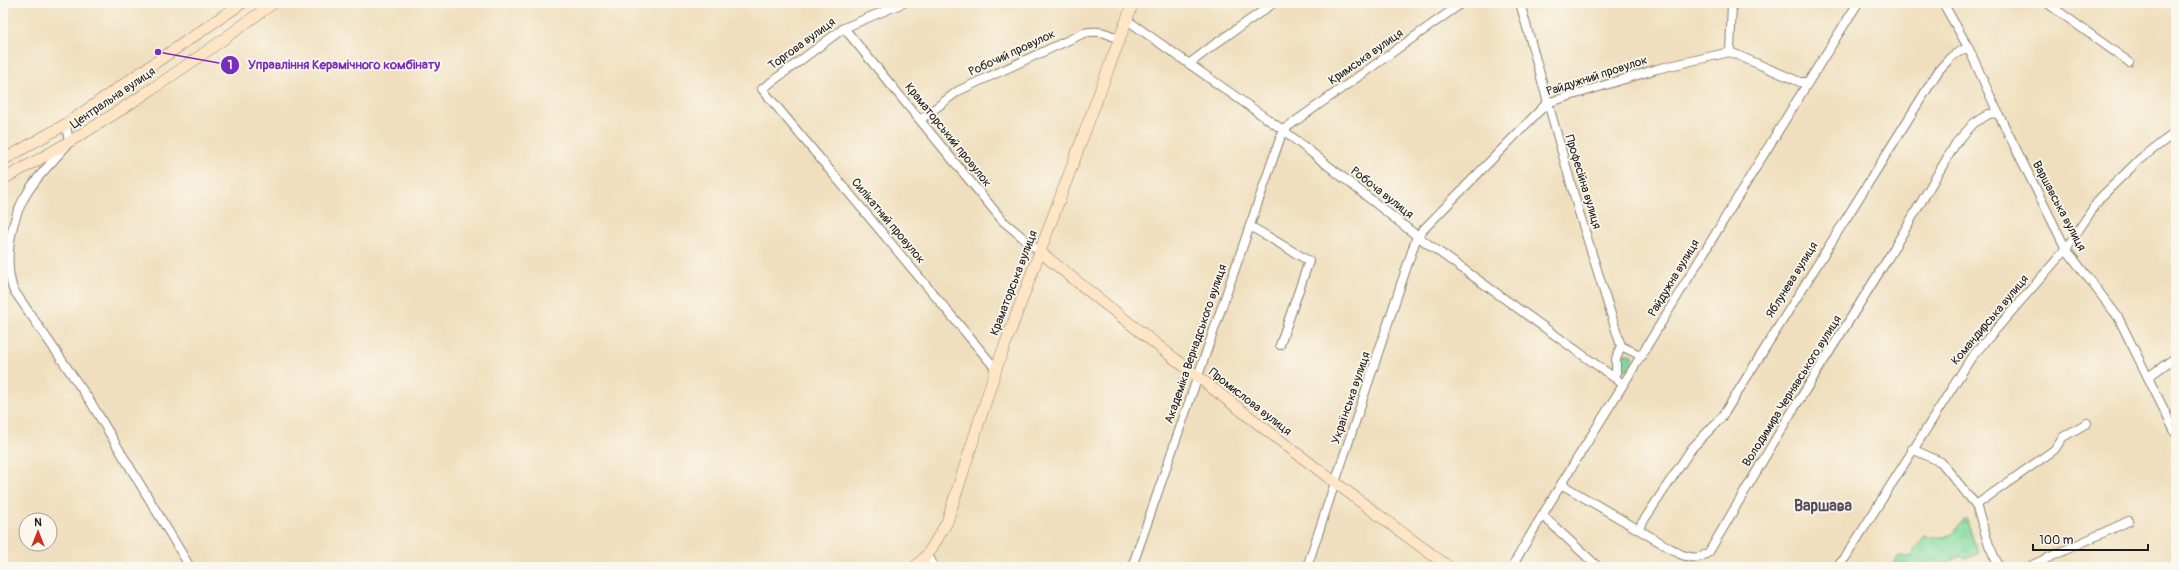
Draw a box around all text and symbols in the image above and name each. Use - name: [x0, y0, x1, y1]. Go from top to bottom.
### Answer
- street label: Торгова вулиця: [766, 14, 839, 73]
- street label: Робочий провулок: [966, 26, 1058, 80]
- street label: Кримська вулиця: [1326, 26, 1406, 88]
- callout: Управління Керамічного комбінату: [220, 52, 448, 77]
- street label: Райдужний провулок: [1545, 53, 1649, 99]
- text: Управління Керамічного комбінату: [248, 57, 440, 73]
- text: 1: [228, 58, 232, 73]
- street label: Центральна вулиця: [68, 64, 159, 132]
- street label: Краматорський провулок: [901, 80, 995, 190]
- street label: Професійна вулиця: [1562, 133, 1605, 231]
- street label: Варшавська вулиця: [2029, 158, 2089, 254]
- street label: Робоча вулиця: [1347, 164, 1417, 222]
- street label: Силікатний провулок: [848, 175, 928, 267]
- street label: Краматорська вулиця: [987, 228, 1041, 338]
- street label: Райдужна вулиця: [1645, 236, 1703, 319]
- street label: Яблунева вулиця: [1763, 239, 1822, 321]
- street label: Академіка Вернадського вулиця: [1162, 262, 1230, 426]
- street label: Командирська вулиця: [1948, 272, 2032, 368]
- street label: Володимира Чернявського вулиця: [1739, 312, 1845, 469]
- street label: Українська вулиця: [1328, 350, 1374, 446]
- street label: Промислова вулиця: [1205, 365, 1295, 439]
- district label: Варшава: [1794, 496, 1853, 516]
- north arrow: [18, 512, 58, 552]
- text: N: [34, 516, 42, 529]
- scale bar: [2033, 526, 2148, 552]
- text: 100 m: [2039, 533, 2074, 548]

